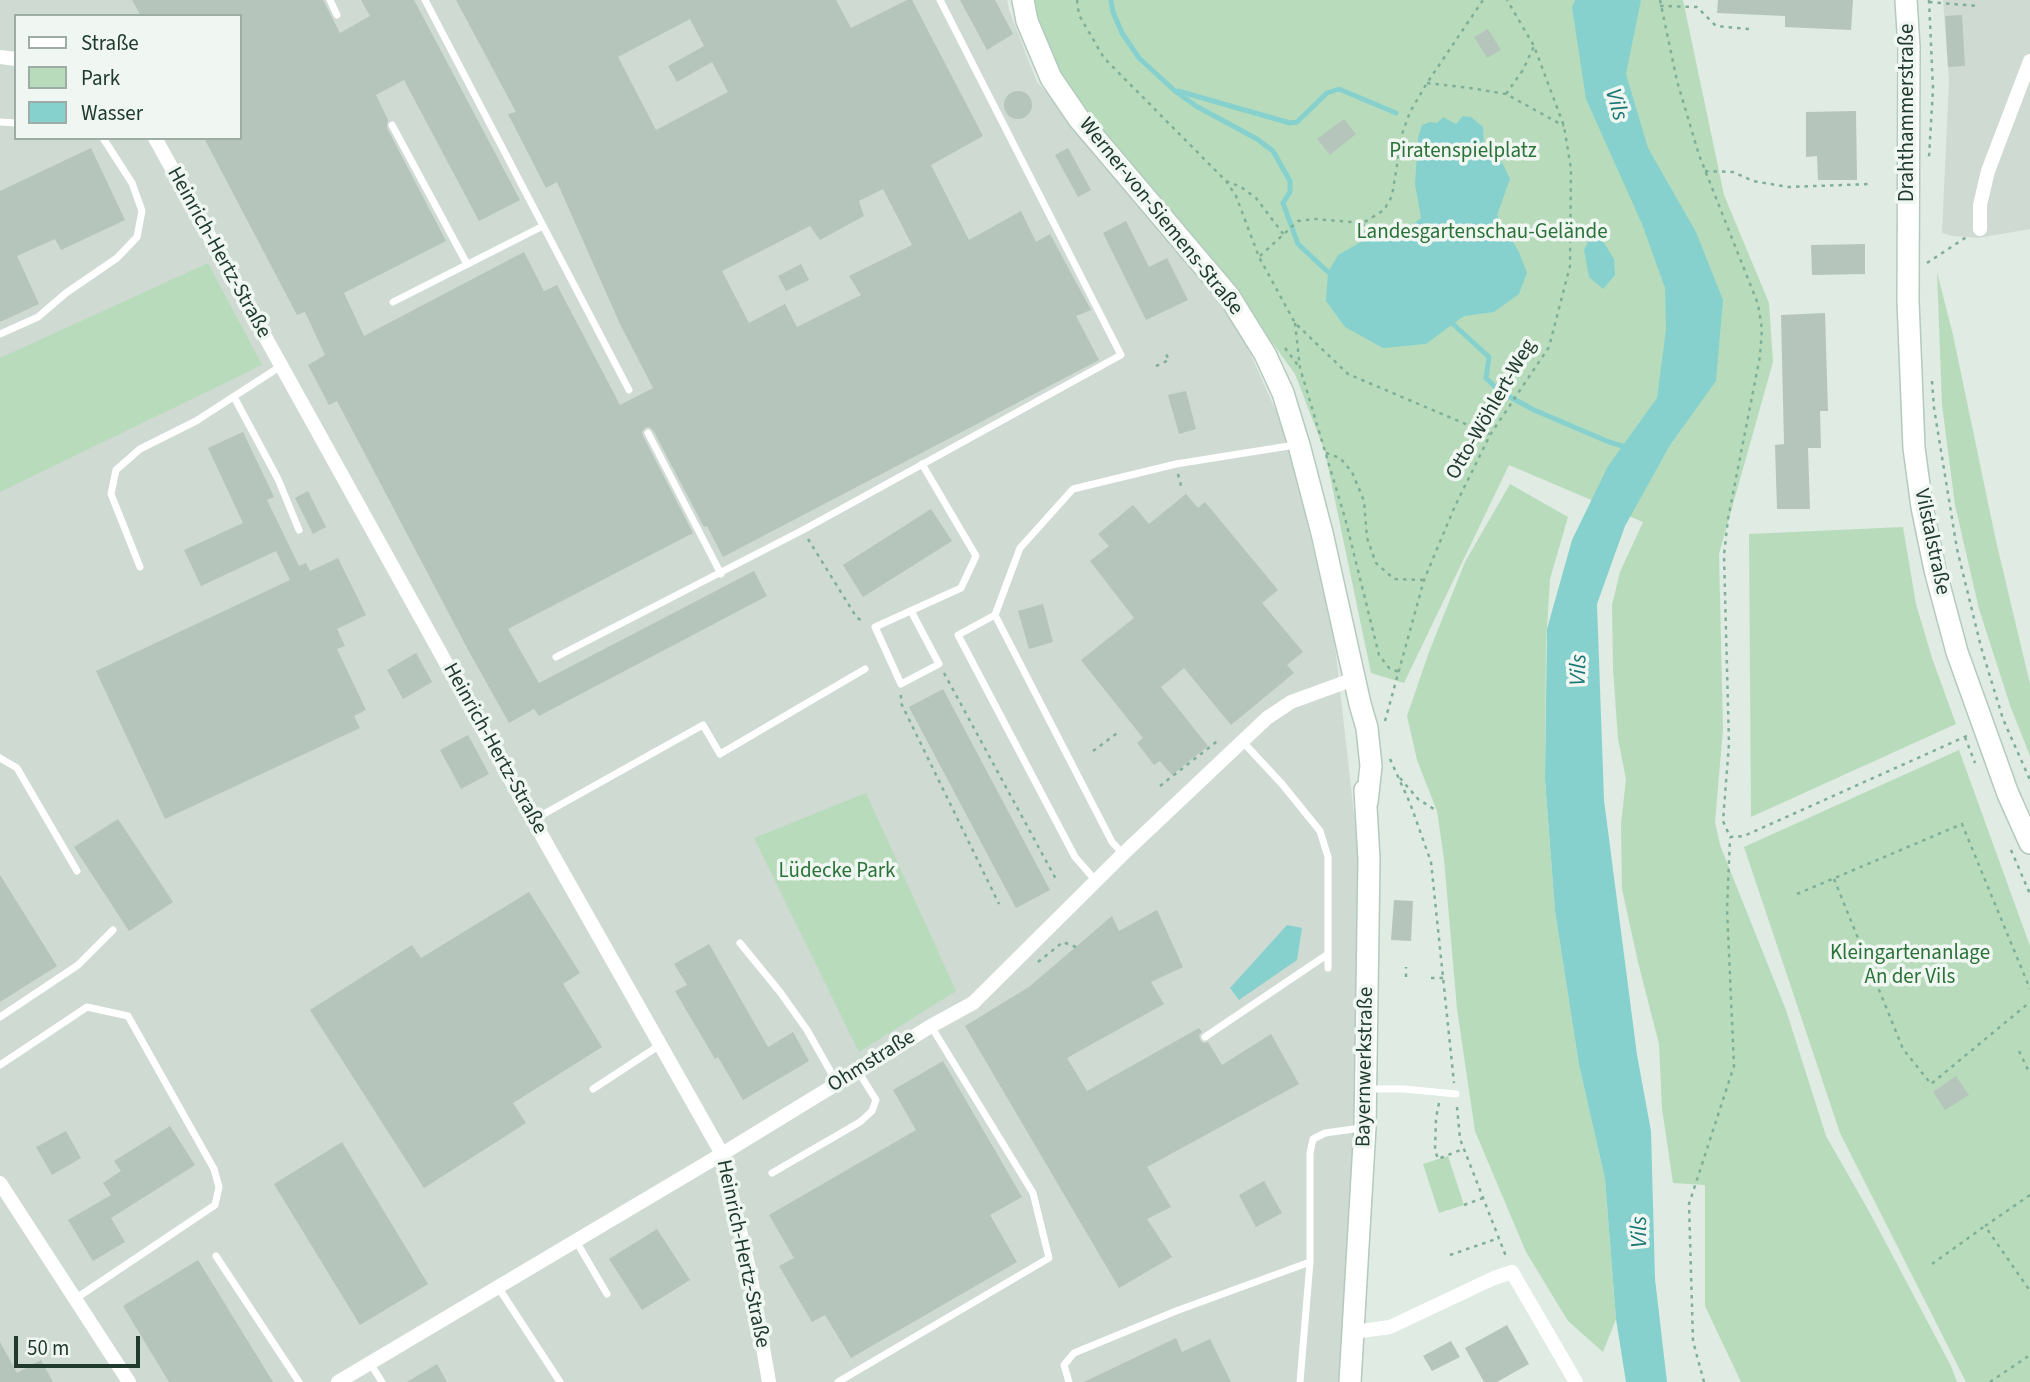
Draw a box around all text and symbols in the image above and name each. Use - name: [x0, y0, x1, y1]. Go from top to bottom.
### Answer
- legend: [14, 14, 242, 140]
- street label: Drahthammerstraße: [1895, 24, 1921, 202]
- text: Straße: [81, 28, 139, 58]
- text: Park: [81, 63, 120, 93]
- water label: Vils: [1597, 86, 1633, 124]
- text: Wasser: [81, 98, 143, 128]
- street label: Werner-von-Siemens-Straße: [1072, 113, 1248, 321]
- park label: Piratenspielplatz: [1389, 139, 1537, 165]
- street label: Heinrich-Hertz-Straße: [161, 163, 275, 343]
- park label: Landesgartenschau-Gelände: [1356, 220, 1608, 246]
- street label: Otto-Wöhlert-Weg: [1442, 335, 1542, 485]
- street label: Vilstalstraße: [1907, 487, 1955, 597]
- water label: Vils: [1566, 654, 1594, 686]
- street label: Heinrich-Hertz-Straße: [437, 659, 551, 839]
- park label: Lüdecke Park: [779, 859, 895, 885]
- park label: Kleingartenanlage An der Vils: [1830, 941, 1990, 991]
- street label: Bayernwerkstraße: [1352, 987, 1380, 1147]
- street label: Ohmstraße: [824, 1025, 920, 1099]
- street label: Heinrich-Hertz-Straße: [710, 1158, 774, 1350]
- water label: Vils: [1627, 1216, 1655, 1248]
- scale bar: [18, 1322, 144, 1366]
- text: 50 m: [27, 1333, 69, 1363]

